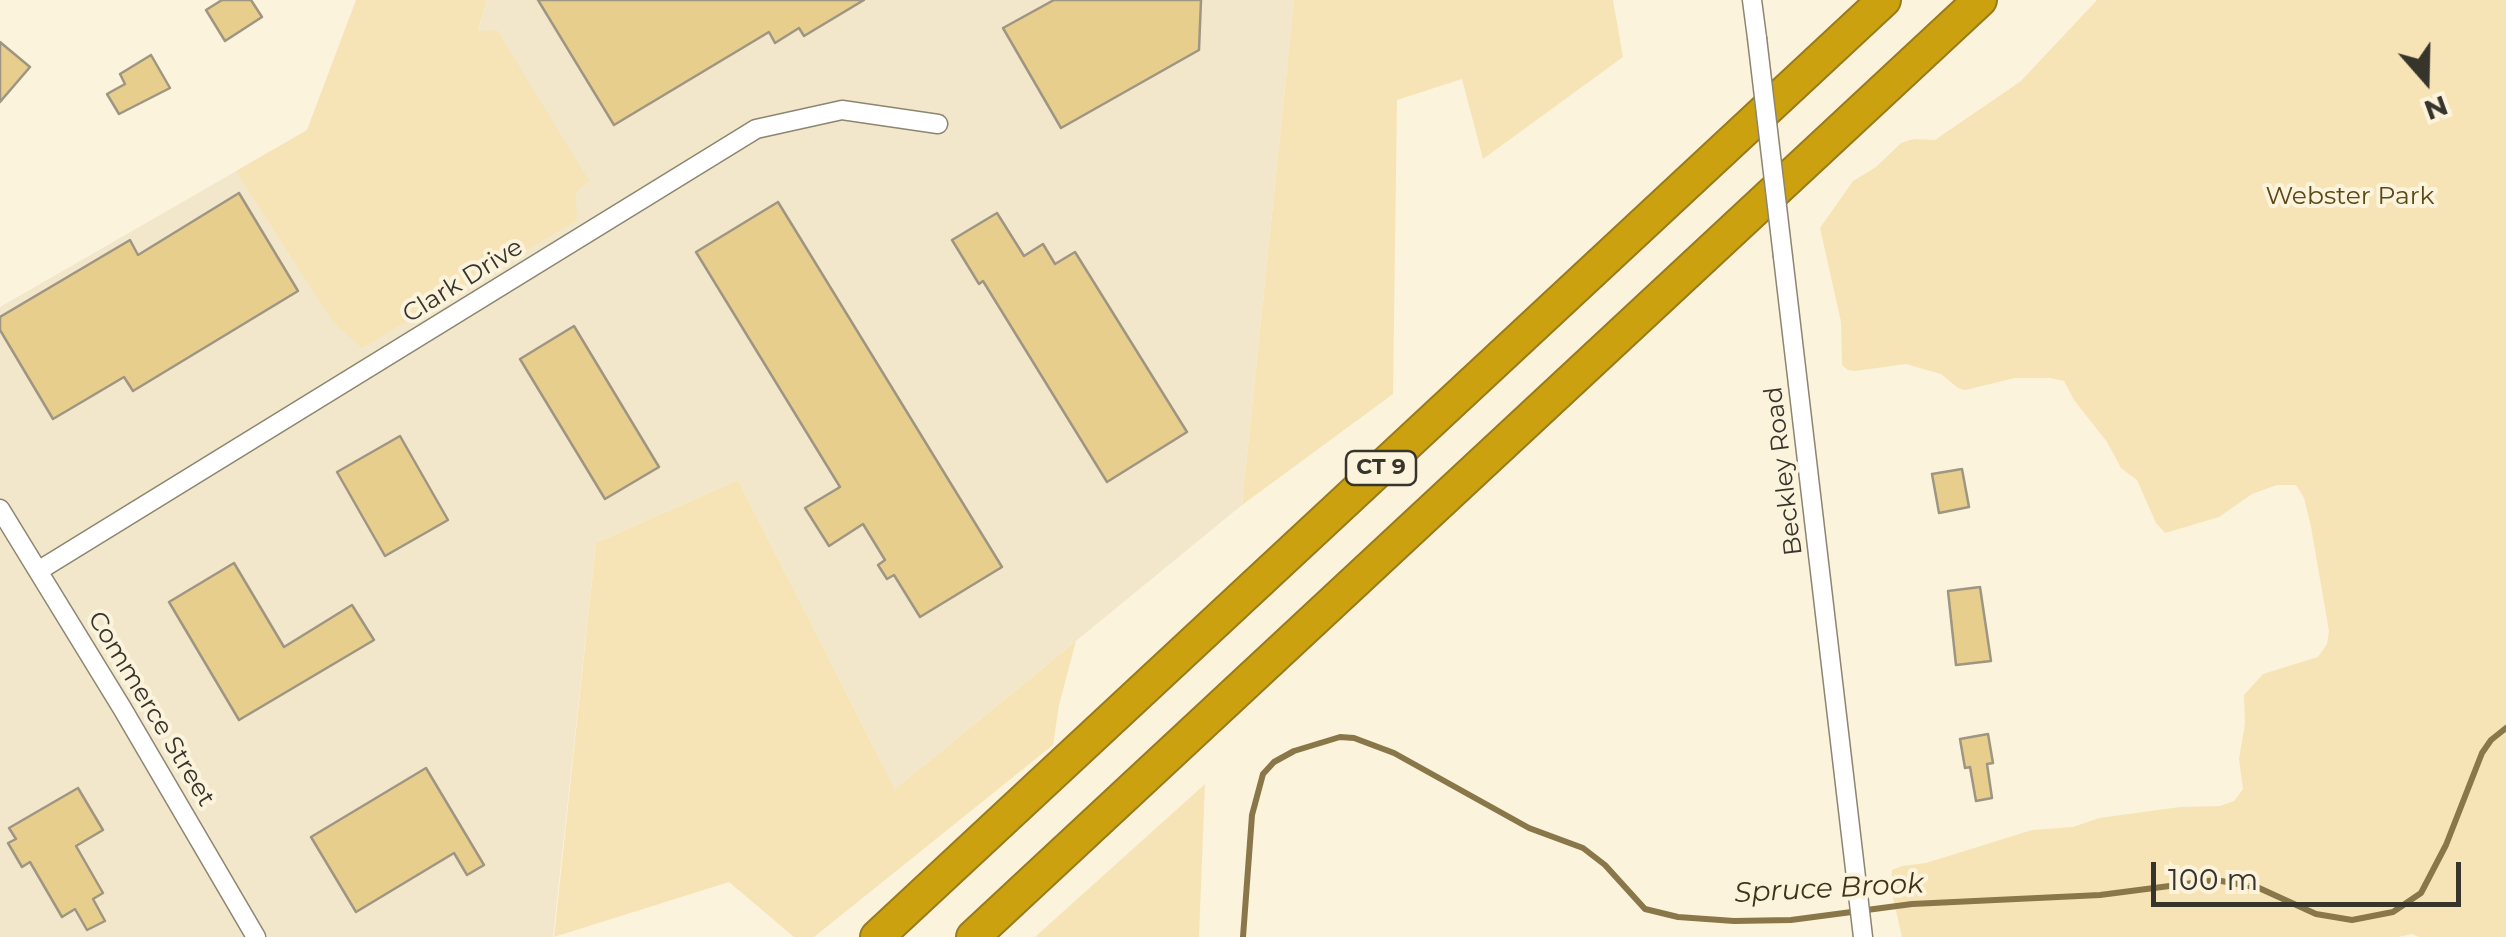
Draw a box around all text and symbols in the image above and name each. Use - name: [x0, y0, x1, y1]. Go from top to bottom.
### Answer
- north arrow: [2376, 30, 2476, 130]
- text: N: [2420, 88, 2453, 128]
- park label: Webster Park: [2265, 182, 2435, 212]
- street label: Clark Drive: [397, 232, 529, 330]
- street label: Beckley Road: [1759, 385, 1809, 557]
- road number: CT 9: [1346, 451, 1416, 485]
- street label: Commerce Street: [81, 606, 221, 812]
- scale bar: [2156, 842, 2466, 904]
- text: 100 m: [2168, 861, 2258, 898]
- water label: Spruce Brook: [1733, 867, 1925, 911]

